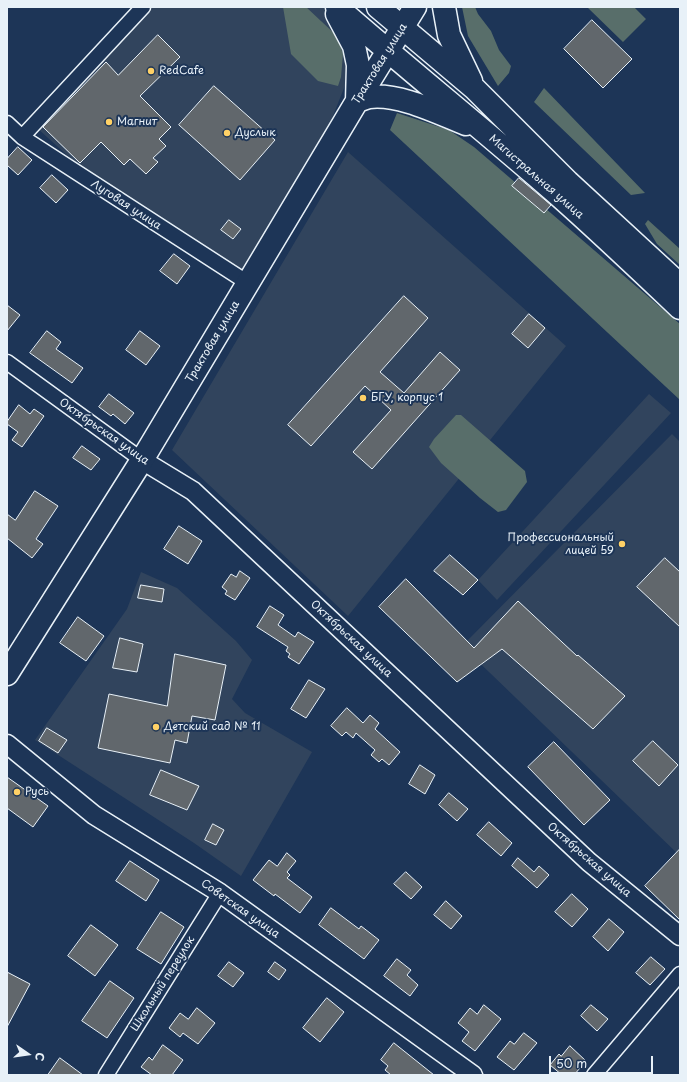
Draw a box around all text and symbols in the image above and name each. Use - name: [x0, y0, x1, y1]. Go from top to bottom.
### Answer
- street label: Трактовая улица: [350, 21, 410, 107]
- place label: RedCafe: [159, 64, 204, 78]
- marker: RedCafe: [146, 66, 156, 76]
- place label: Магнит: [117, 115, 157, 129]
- marker: Магнит: [104, 117, 114, 127]
- place label: Дуслык: [235, 126, 276, 140]
- marker: Дуслык: [222, 128, 232, 138]
- street label: Магистральная улица: [486, 132, 586, 222]
- street label: Луговая улица: [88, 177, 164, 233]
- street label: Трактовая улица: [183, 299, 243, 385]
- place label: БГУ, корпус 1: [371, 391, 443, 405]
- marker: БГУ, корпус 1: [358, 393, 368, 403]
- street label: Октябрьская улица: [57, 396, 151, 468]
- place label: Профессиональный лицей 59: [507, 531, 614, 557]
- marker: Профессиональный лицей 59: [617, 539, 627, 549]
- street label: Октябрьская улица: [307, 598, 395, 680]
- place label: Детский сад № 11: [164, 720, 260, 734]
- marker: Детский сад № 11: [151, 722, 161, 732]
- place label: Русь: [25, 785, 49, 799]
- marker: Русь: [12, 787, 22, 797]
- street label: Октябрьская улица: [544, 820, 634, 900]
- street label: Советская улица: [198, 877, 282, 941]
- street label: Школьный переулок: [128, 934, 198, 1034]
- north arrow: [8, 1034, 48, 1074]
- scale bar: [551, 1048, 655, 1074]
- text: С: [31, 1051, 49, 1063]
- text: 50 m: [556, 1054, 587, 1072]

